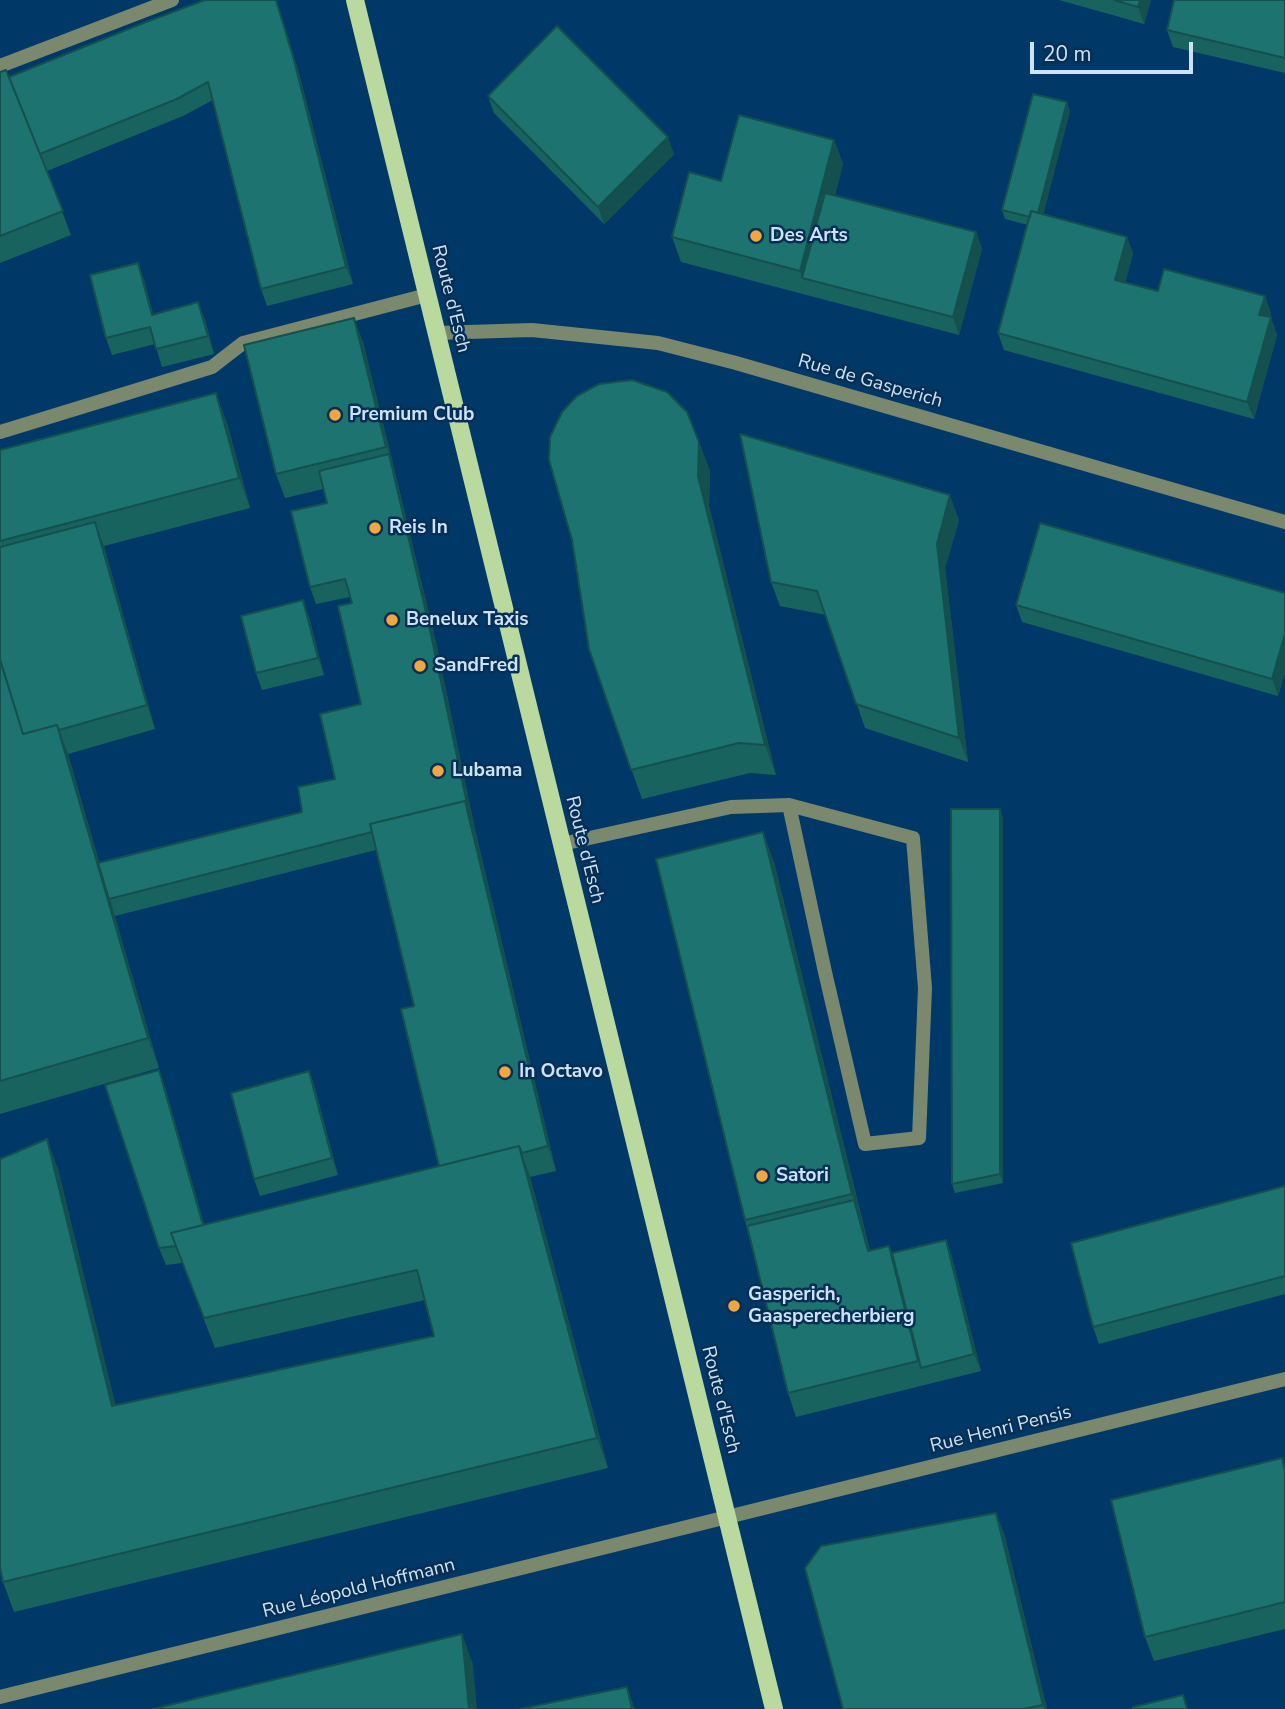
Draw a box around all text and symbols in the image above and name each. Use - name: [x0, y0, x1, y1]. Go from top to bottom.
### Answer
- scale bar: [1033, 28, 1196, 72]
- text: 20 m: [1043, 40, 1092, 68]
- place label: Des Arts: [770, 225, 848, 247]
- marker: Des Arts: [748, 228, 764, 244]
- street label: Route d'Esch: [426, 243, 474, 355]
- street label: Rue de Gasperich: [795, 350, 945, 414]
- place label: Premium Club: [349, 404, 474, 426]
- marker: Premium Club: [327, 407, 343, 423]
- place label: Reis In: [389, 517, 448, 539]
- marker: Reis In: [367, 520, 383, 536]
- place label: Benelux Taxis: [406, 609, 529, 631]
- marker: Benelux Taxis: [384, 612, 400, 628]
- place label: SandFred: [434, 655, 518, 677]
- marker: SandFred: [412, 658, 428, 674]
- place label: Lubama: [452, 760, 522, 782]
- marker: Lubama: [430, 763, 446, 779]
- street label: Route d'Esch: [560, 794, 608, 906]
- place label: In Octavo: [519, 1061, 603, 1083]
- marker: In Octavo: [497, 1064, 513, 1080]
- place label: Satori: [776, 1165, 829, 1187]
- marker: Satori: [754, 1168, 770, 1184]
- place label: Gasperich, Gaasperecherbierg: [748, 1284, 914, 1328]
- marker: Gasperich, Gaasperecherbierg: [726, 1298, 742, 1314]
- street label: Route d'Esch: [696, 1344, 744, 1456]
- street label: Rue Henri Pensis: [928, 1401, 1074, 1459]
- street label: Rue Léopold Hoffmann: [260, 1554, 458, 1624]

